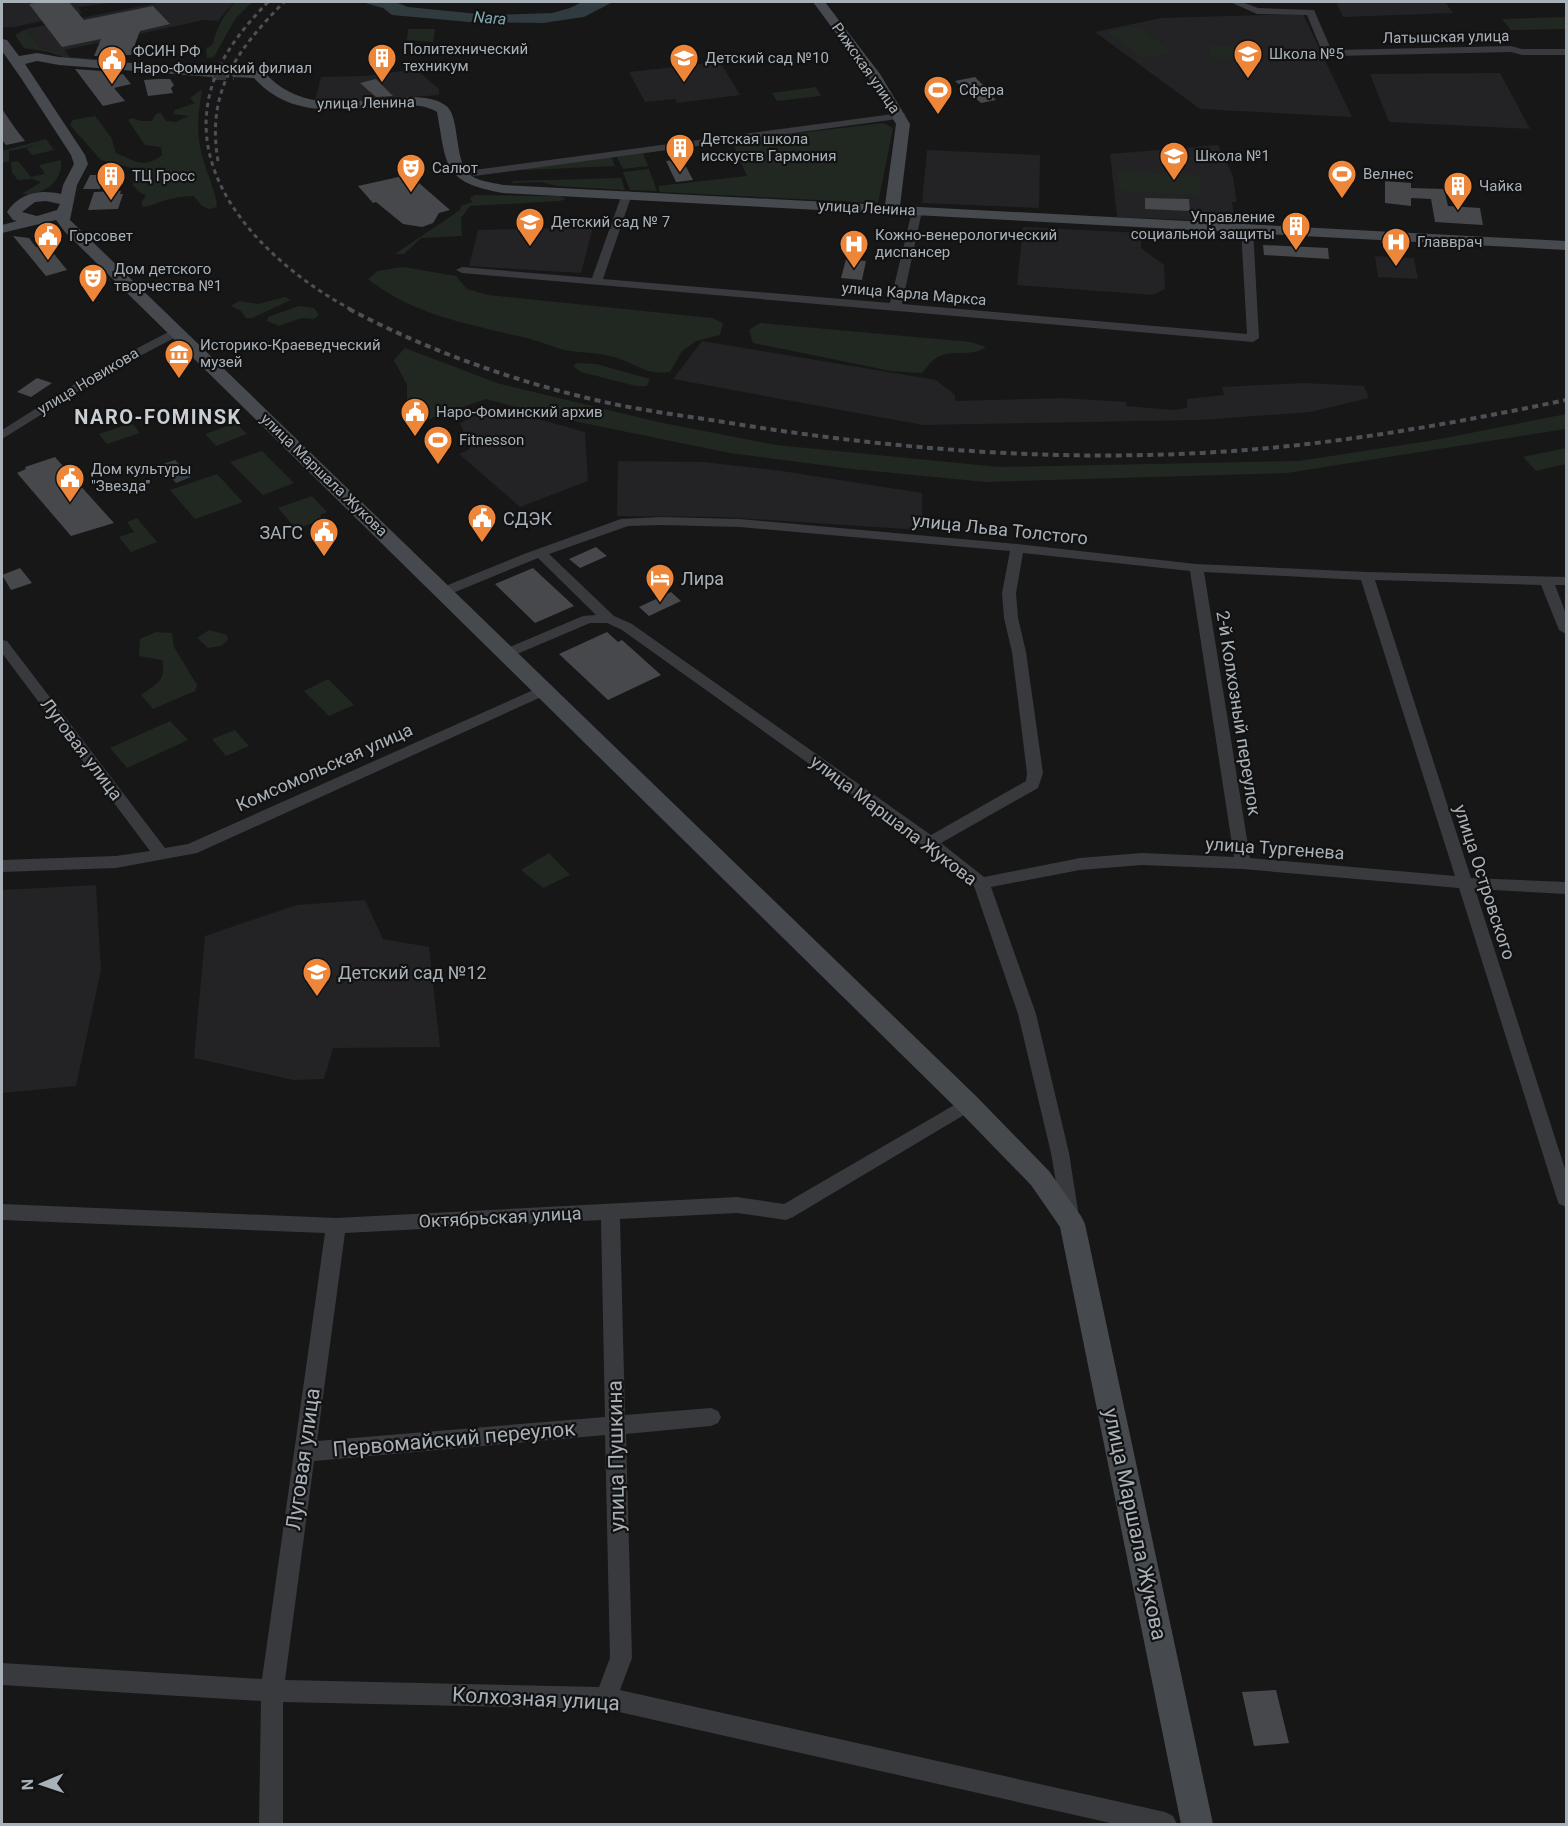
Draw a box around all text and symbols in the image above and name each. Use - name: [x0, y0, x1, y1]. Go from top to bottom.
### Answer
- water label: Nara: [473, 7, 507, 29]
- street label: Рижская улица: [828, 19, 904, 117]
- street label: Латышская улица: [1382, 27, 1510, 47]
- school or university icon: Школа №5: [1232, 38, 1264, 80]
- place label: Политехнический техникум: [403, 40, 528, 75]
- place label: ФСИН РФ Наро-Фоминский филиал: [133, 42, 312, 77]
- building icon: Политехнический техникум: [366, 42, 398, 84]
- school or university icon: Детский сад №10: [668, 42, 700, 84]
- public building icon: ФСИН РФ Наро-Фоминский филиал: [96, 44, 128, 86]
- place label: Школа №5: [1269, 45, 1344, 63]
- place label: Детский сад №10: [705, 49, 829, 67]
- sports icon: Сфера: [922, 74, 954, 116]
- place label: Сфера: [959, 81, 1004, 99]
- street label: улица Ленина: [317, 93, 415, 113]
- place label: Детская школа исскуств Гармония: [701, 130, 836, 165]
- building icon: Детская школа исскуств Гармония: [664, 132, 696, 174]
- school or university icon: Школа №1: [1158, 140, 1190, 182]
- place label: Школа №1: [1195, 147, 1270, 165]
- theatre icon: Салют: [395, 152, 427, 194]
- sports icon: Велнес: [1326, 158, 1358, 200]
- place label: Салют: [432, 159, 478, 177]
- building icon: ТЦ Гросс: [95, 160, 127, 202]
- place label: Велнес: [1363, 165, 1414, 183]
- place label: ТЦ Гросс: [132, 167, 195, 185]
- building icon: Чайка: [1442, 170, 1474, 212]
- place label: Чайка: [1479, 177, 1522, 195]
- street label: улица Ленина: [818, 196, 916, 220]
- school or university icon: Детский сад № 7: [514, 206, 546, 248]
- place label: Управление социальной защиты: [1131, 208, 1275, 243]
- building icon: Управление социальной защиты: [1280, 210, 1312, 252]
- place label: Детский сад № 7: [551, 213, 670, 231]
- public building icon: Горсовет: [32, 220, 64, 262]
- place label: Кожно-венерологический диспансер: [875, 226, 1057, 261]
- hospital icon: Главврач: [1380, 226, 1412, 268]
- place label: Горсовет: [69, 227, 133, 245]
- hospital icon: Кожно-венерологический диспансер: [838, 228, 870, 270]
- place label: Главврач: [1417, 233, 1482, 251]
- place label: Дом детского творчества №1: [114, 260, 222, 295]
- theatre icon: Дом детского творчества №1: [77, 262, 109, 304]
- street label: улица Карла Маркса: [841, 279, 987, 309]
- place label: Историко-Краеведческий музей: [200, 336, 381, 371]
- museum icon: Историко-Краеведческий музей: [163, 338, 195, 380]
- street label: улица Новикова: [34, 344, 142, 418]
- public building icon: Наро-Фоминский архив: [399, 396, 431, 438]
- place label: Наро-Фоминский архив: [436, 403, 603, 421]
- district label: NARO-FOMINSK: [74, 405, 242, 429]
- street label: улица Маршала Жукова: [257, 410, 391, 540]
- sports icon: Fitnesson: [422, 424, 454, 466]
- place label: Fitnesson: [459, 431, 524, 449]
- place label: Дом культуры "Звезда": [91, 460, 191, 495]
- public building icon: Дом культуры "Звезда": [54, 462, 86, 504]
- public building icon: СДЭК: [466, 502, 498, 544]
- place label: СДЭК: [503, 508, 552, 529]
- street label: улица Льва Толстого: [911, 509, 1089, 549]
- public building icon: ЗАГС: [308, 516, 340, 558]
- place label: ЗАГС: [259, 522, 303, 543]
- hotel icon: Лира: [644, 562, 676, 604]
- place label: Лира: [681, 568, 724, 589]
- street label: 2-й Колхозный переулок: [1212, 609, 1266, 817]
- street label: Луговая улица: [37, 694, 127, 804]
- street label: Комсомольская улица: [232, 719, 416, 815]
- street label: улица Маршала Жукова: [807, 751, 981, 889]
- street label: улица Островского: [1450, 802, 1520, 962]
- street label: улица Тургенева: [1205, 833, 1345, 863]
- school or university icon: Детский сад №12: [301, 956, 333, 998]
- place label: Детский сад №12: [338, 962, 487, 983]
- street label: Октябрьская улица: [418, 1202, 582, 1232]
- street label: улица Пушкина: [603, 1380, 629, 1532]
- street label: Луговая улица: [281, 1386, 325, 1532]
- street label: улица Маршала Жукова: [1099, 1406, 1171, 1642]
- street label: Первомайский переулок: [331, 1416, 577, 1462]
- street label: Колхозная улица: [452, 1683, 620, 1715]
- north arrow: [12, 1754, 72, 1814]
- text: N: [18, 1779, 37, 1790]

